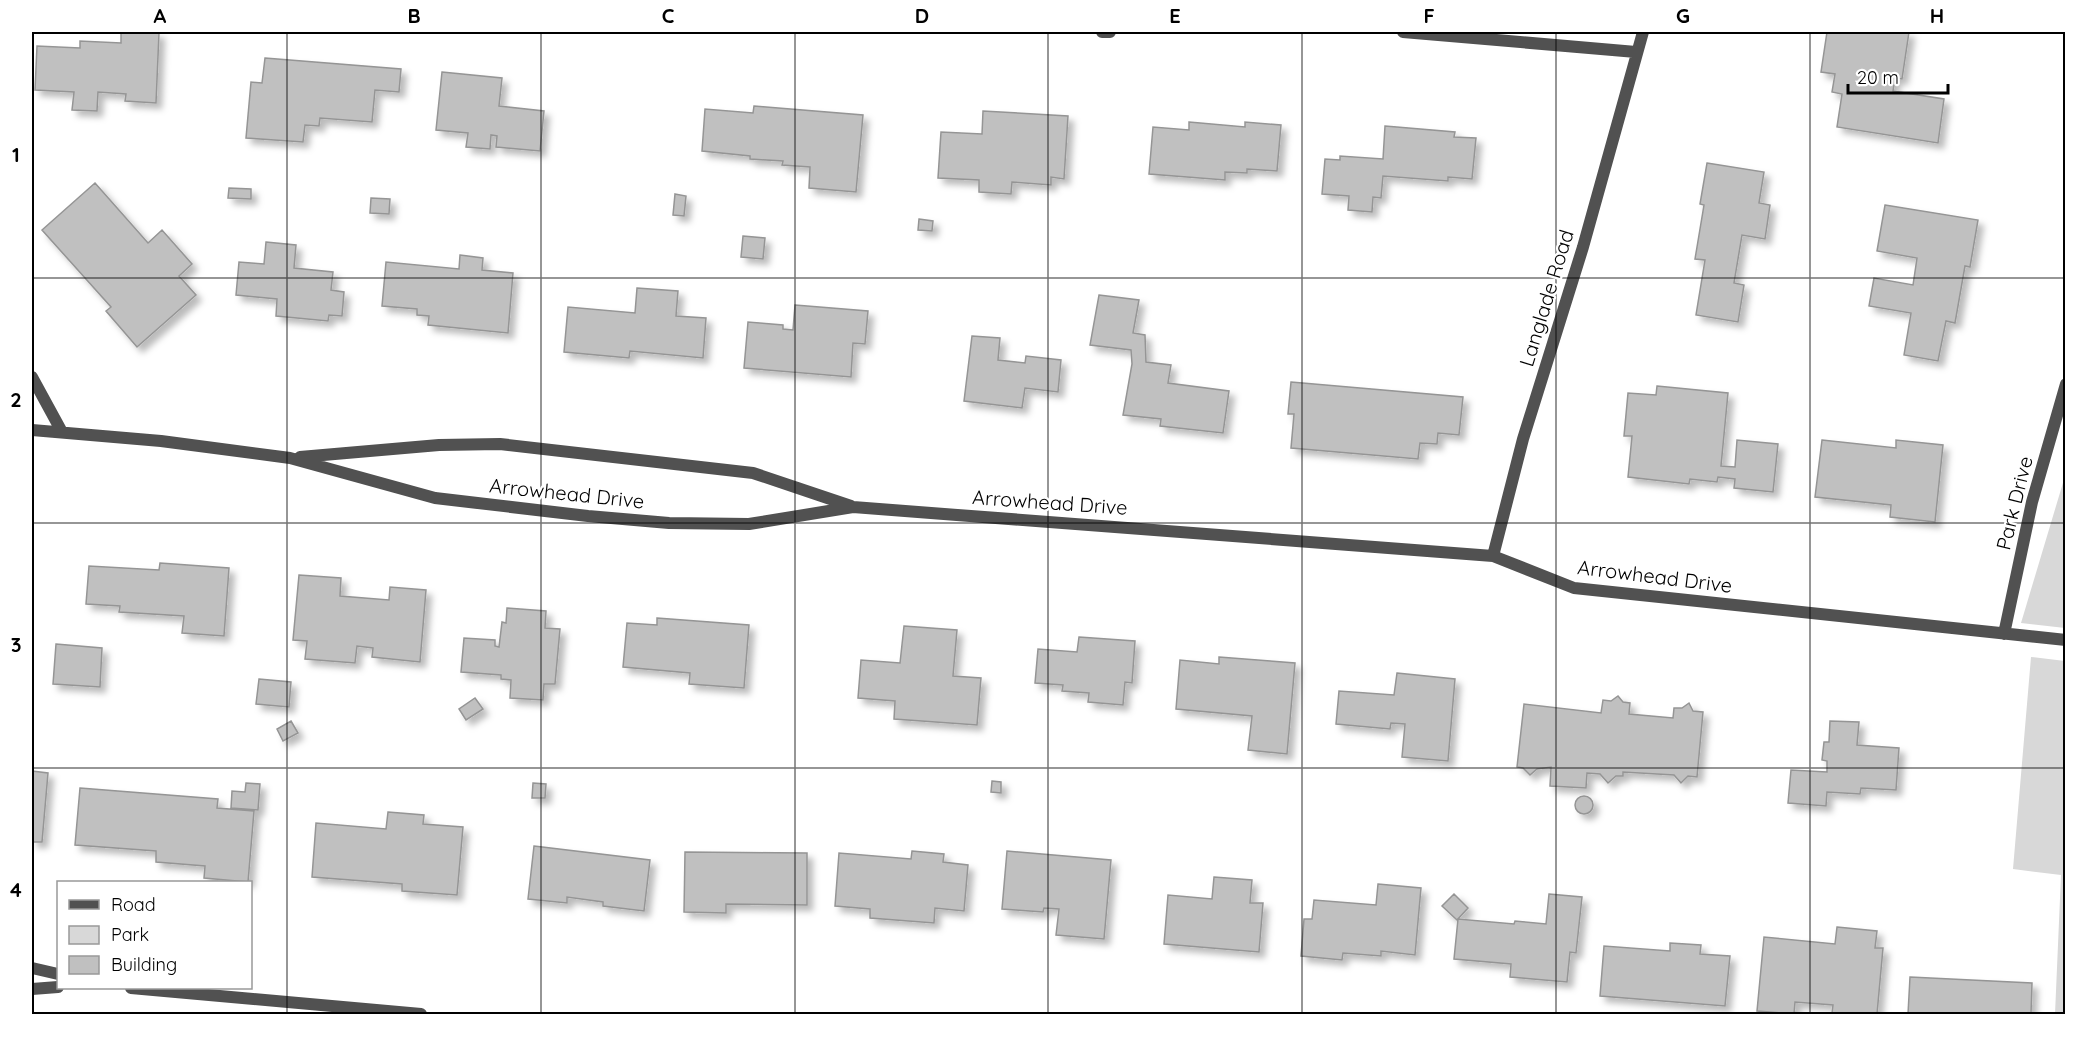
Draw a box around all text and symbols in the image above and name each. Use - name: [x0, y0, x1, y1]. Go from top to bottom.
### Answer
- text: A: [154, 3, 167, 28]
- text: B: [407, 3, 421, 28]
- text: C: [662, 3, 675, 28]
- text: D: [915, 3, 929, 28]
- text: E: [1169, 3, 1181, 28]
- text: F: [1423, 3, 1435, 28]
- text: G: [1676, 3, 1690, 28]
- text: H: [1930, 3, 1944, 28]
- scale bar: [1848, 57, 1948, 95]
- text: 20 m: [1857, 66, 1899, 89]
- text: 1: [12, 142, 20, 167]
- street label: Langlade Road: [1513, 226, 1579, 370]
- text: 2: [10, 387, 22, 412]
- street label: Park Drive: [1990, 453, 2038, 553]
- street label: Arrowhead Drive: [488, 472, 646, 514]
- street label: Arrowhead Drive: [972, 484, 1128, 520]
- street label: Arrowhead Drive: [1576, 554, 1734, 598]
- text: 3: [11, 632, 21, 657]
- text: 4: [10, 877, 22, 902]
- legend: [57, 881, 252, 989]
- text: Road: [111, 893, 156, 916]
- text: Park: [111, 923, 149, 946]
- text: Building: [111, 953, 177, 976]

